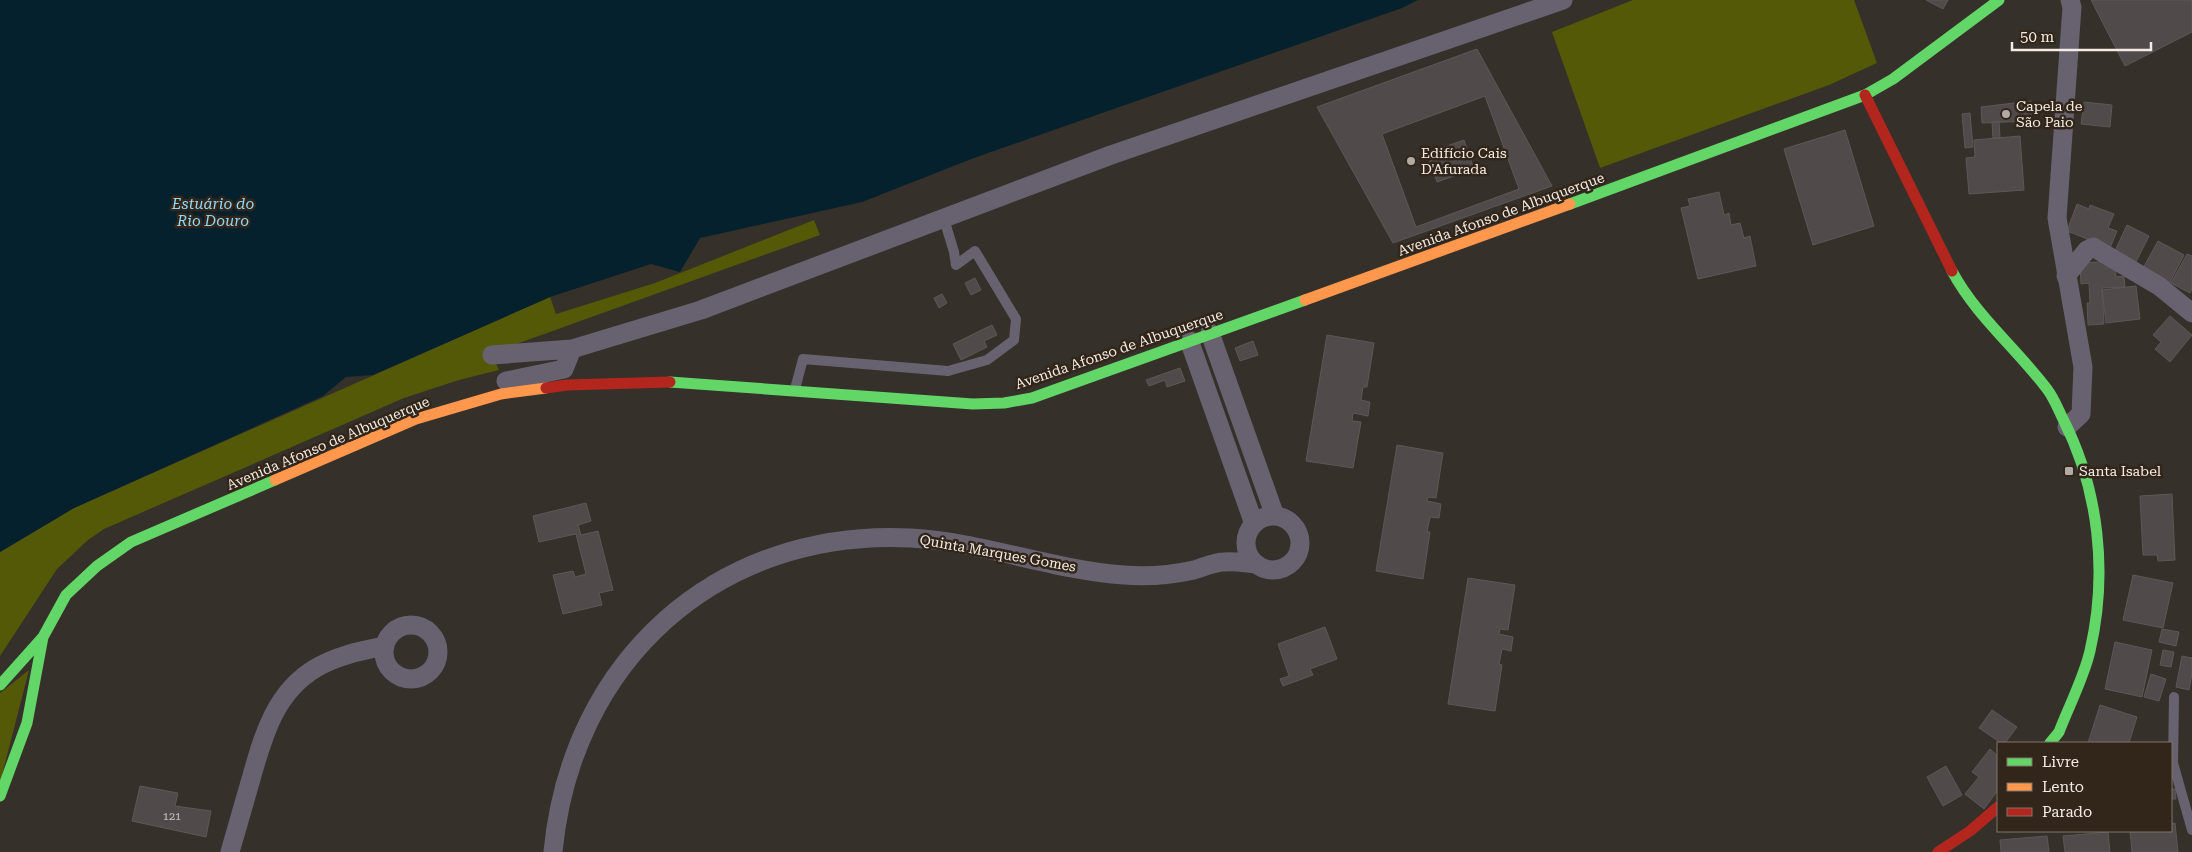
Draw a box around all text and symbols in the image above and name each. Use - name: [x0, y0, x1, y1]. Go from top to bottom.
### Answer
- scale bar: [2012, 20, 2151, 52]
- text: 50 m: [2020, 28, 2055, 46]
- place label: Capela de São Paio: [2016, 98, 2083, 130]
- marker: Capela de São Paio: [2000, 108, 2012, 120]
- place label: Edifício Cais D'Afurada: [1421, 145, 1507, 177]
- marker: Edifício Cais D'Afurada: [1405, 155, 1417, 167]
- street label: Avenida Afonso de Albuquerque: [1396, 169, 1607, 259]
- water label: Estuário do Rio Douro: [171, 195, 254, 230]
- street label: Avenida Afonso de Albuquerque: [1013, 306, 1225, 392]
- street label: Avenida Afonso de Albuquerque: [224, 393, 432, 493]
- place label: Santa Isabel: [2079, 463, 2162, 479]
- marker: Santa Isabel: [2063, 465, 2075, 477]
- street label: Quinta Marques Gomes: [919, 531, 1078, 575]
- legend: [1997, 742, 2172, 832]
- text: Livre: [2042, 753, 2079, 771]
- text: Lento: [2042, 778, 2084, 796]
- text: Parado: [2042, 803, 2092, 821]
- house number: 121: [163, 810, 181, 823]

